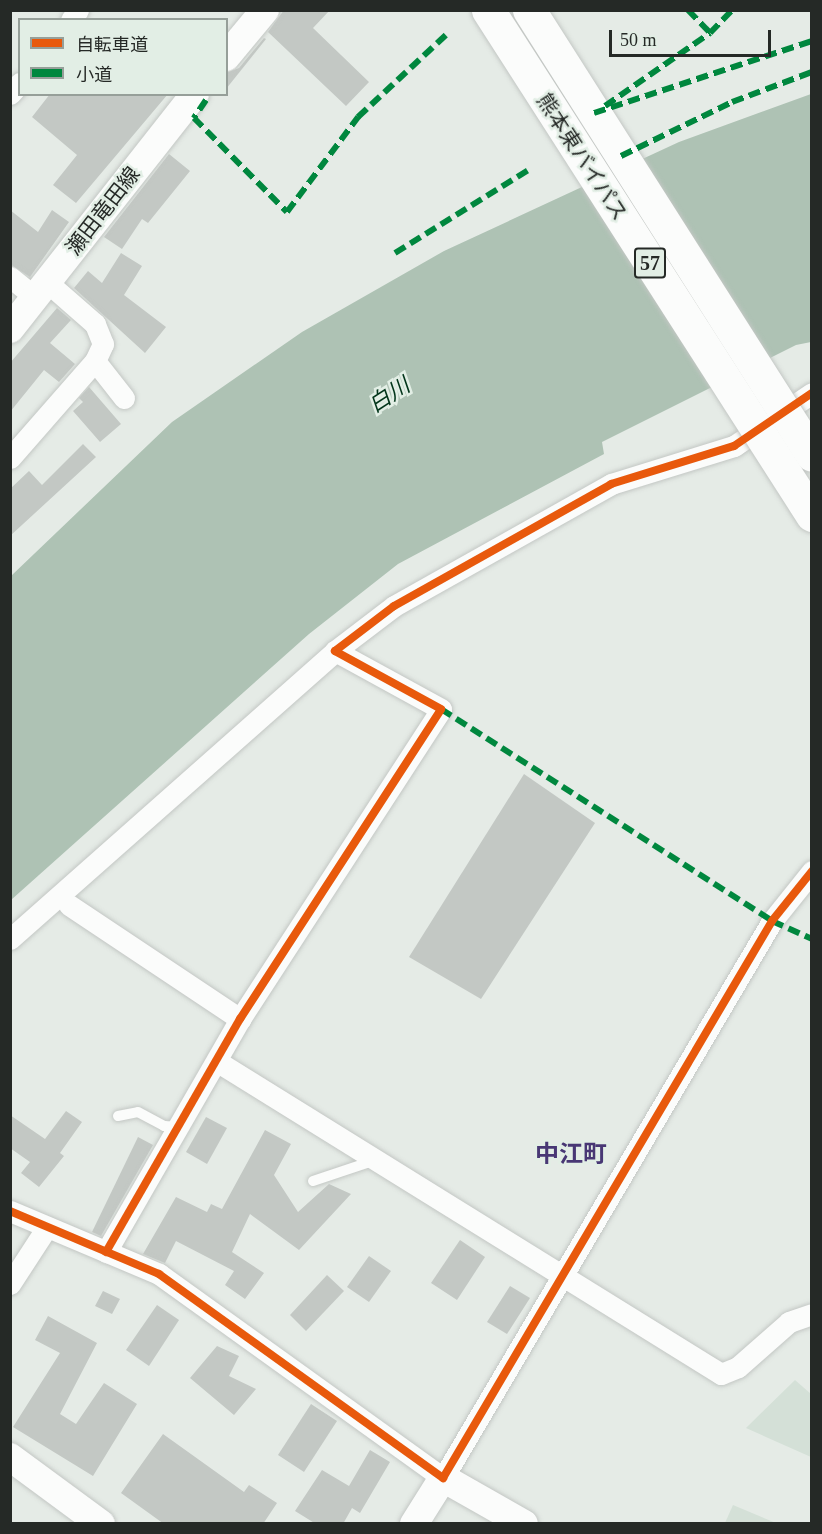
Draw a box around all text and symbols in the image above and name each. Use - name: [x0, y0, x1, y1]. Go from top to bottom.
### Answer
- legend: [18, 18, 228, 96]
- scale bar: [612, 18, 774, 56]
- text: 50 m: [620, 30, 657, 50]
- text: 自転車道: [76, 35, 148, 55]
- text: 小道: [76, 65, 112, 85]
- street label: 熊本東バイパス: [531, 88, 633, 226]
- street label: 瀬田竜田線: [61, 162, 145, 260]
- road number: 57: [634, 246, 666, 280]
- water label: 白川: [363, 372, 415, 418]
- district label: 中江町: [535, 1141, 607, 1169]

